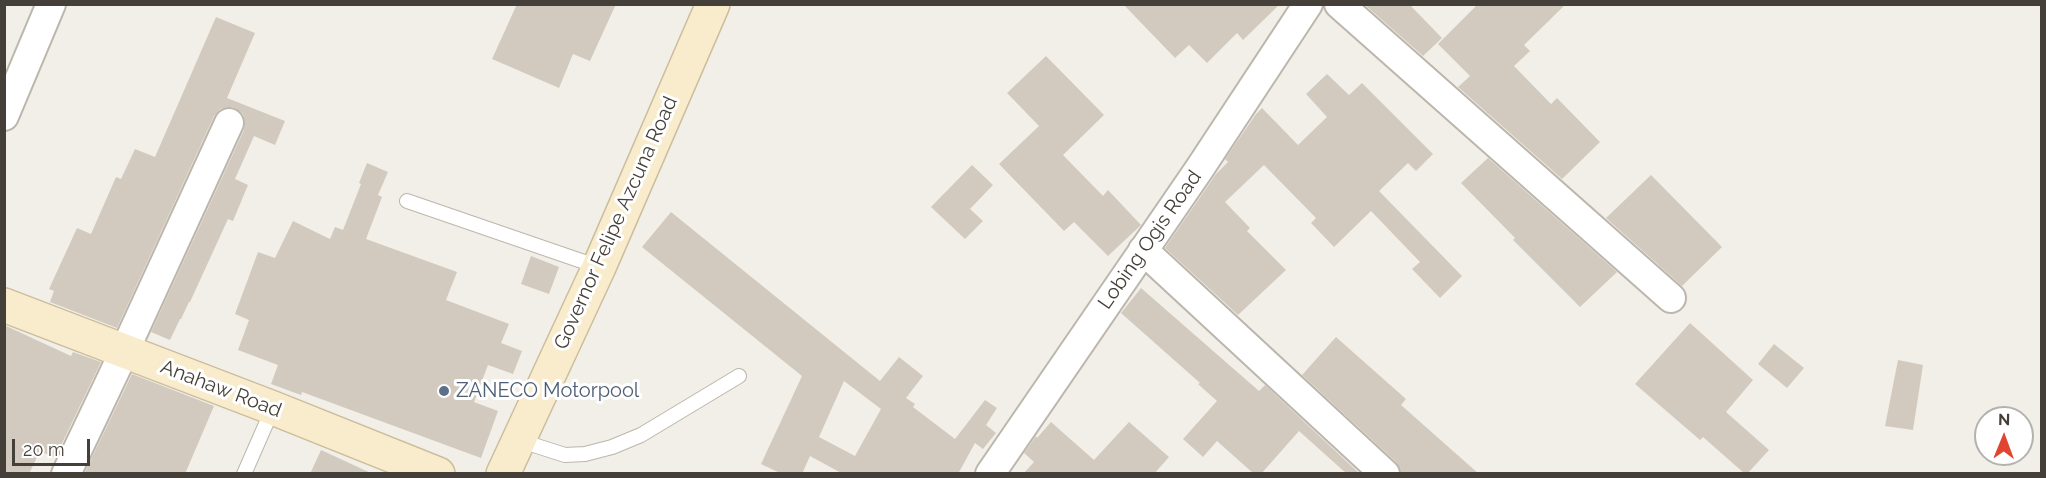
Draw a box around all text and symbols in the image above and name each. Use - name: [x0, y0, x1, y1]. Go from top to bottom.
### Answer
- street label: Governor Felipe Azcuna Road: [549, 93, 683, 353]
- street label: Lobing Ogis Road: [1093, 166, 1207, 314]
- street label: Anahaw Road: [157, 355, 285, 423]
- place label: ZANECO Motorpool: [456, 379, 639, 403]
- marker: ZANECO Motorpool: [437, 384, 451, 398]
- north arrow: [1974, 406, 2034, 466]
- text: N: [1998, 410, 2011, 429]
- scale bar: [15, 427, 93, 465]
- text: 20 m: [23, 439, 65, 460]

